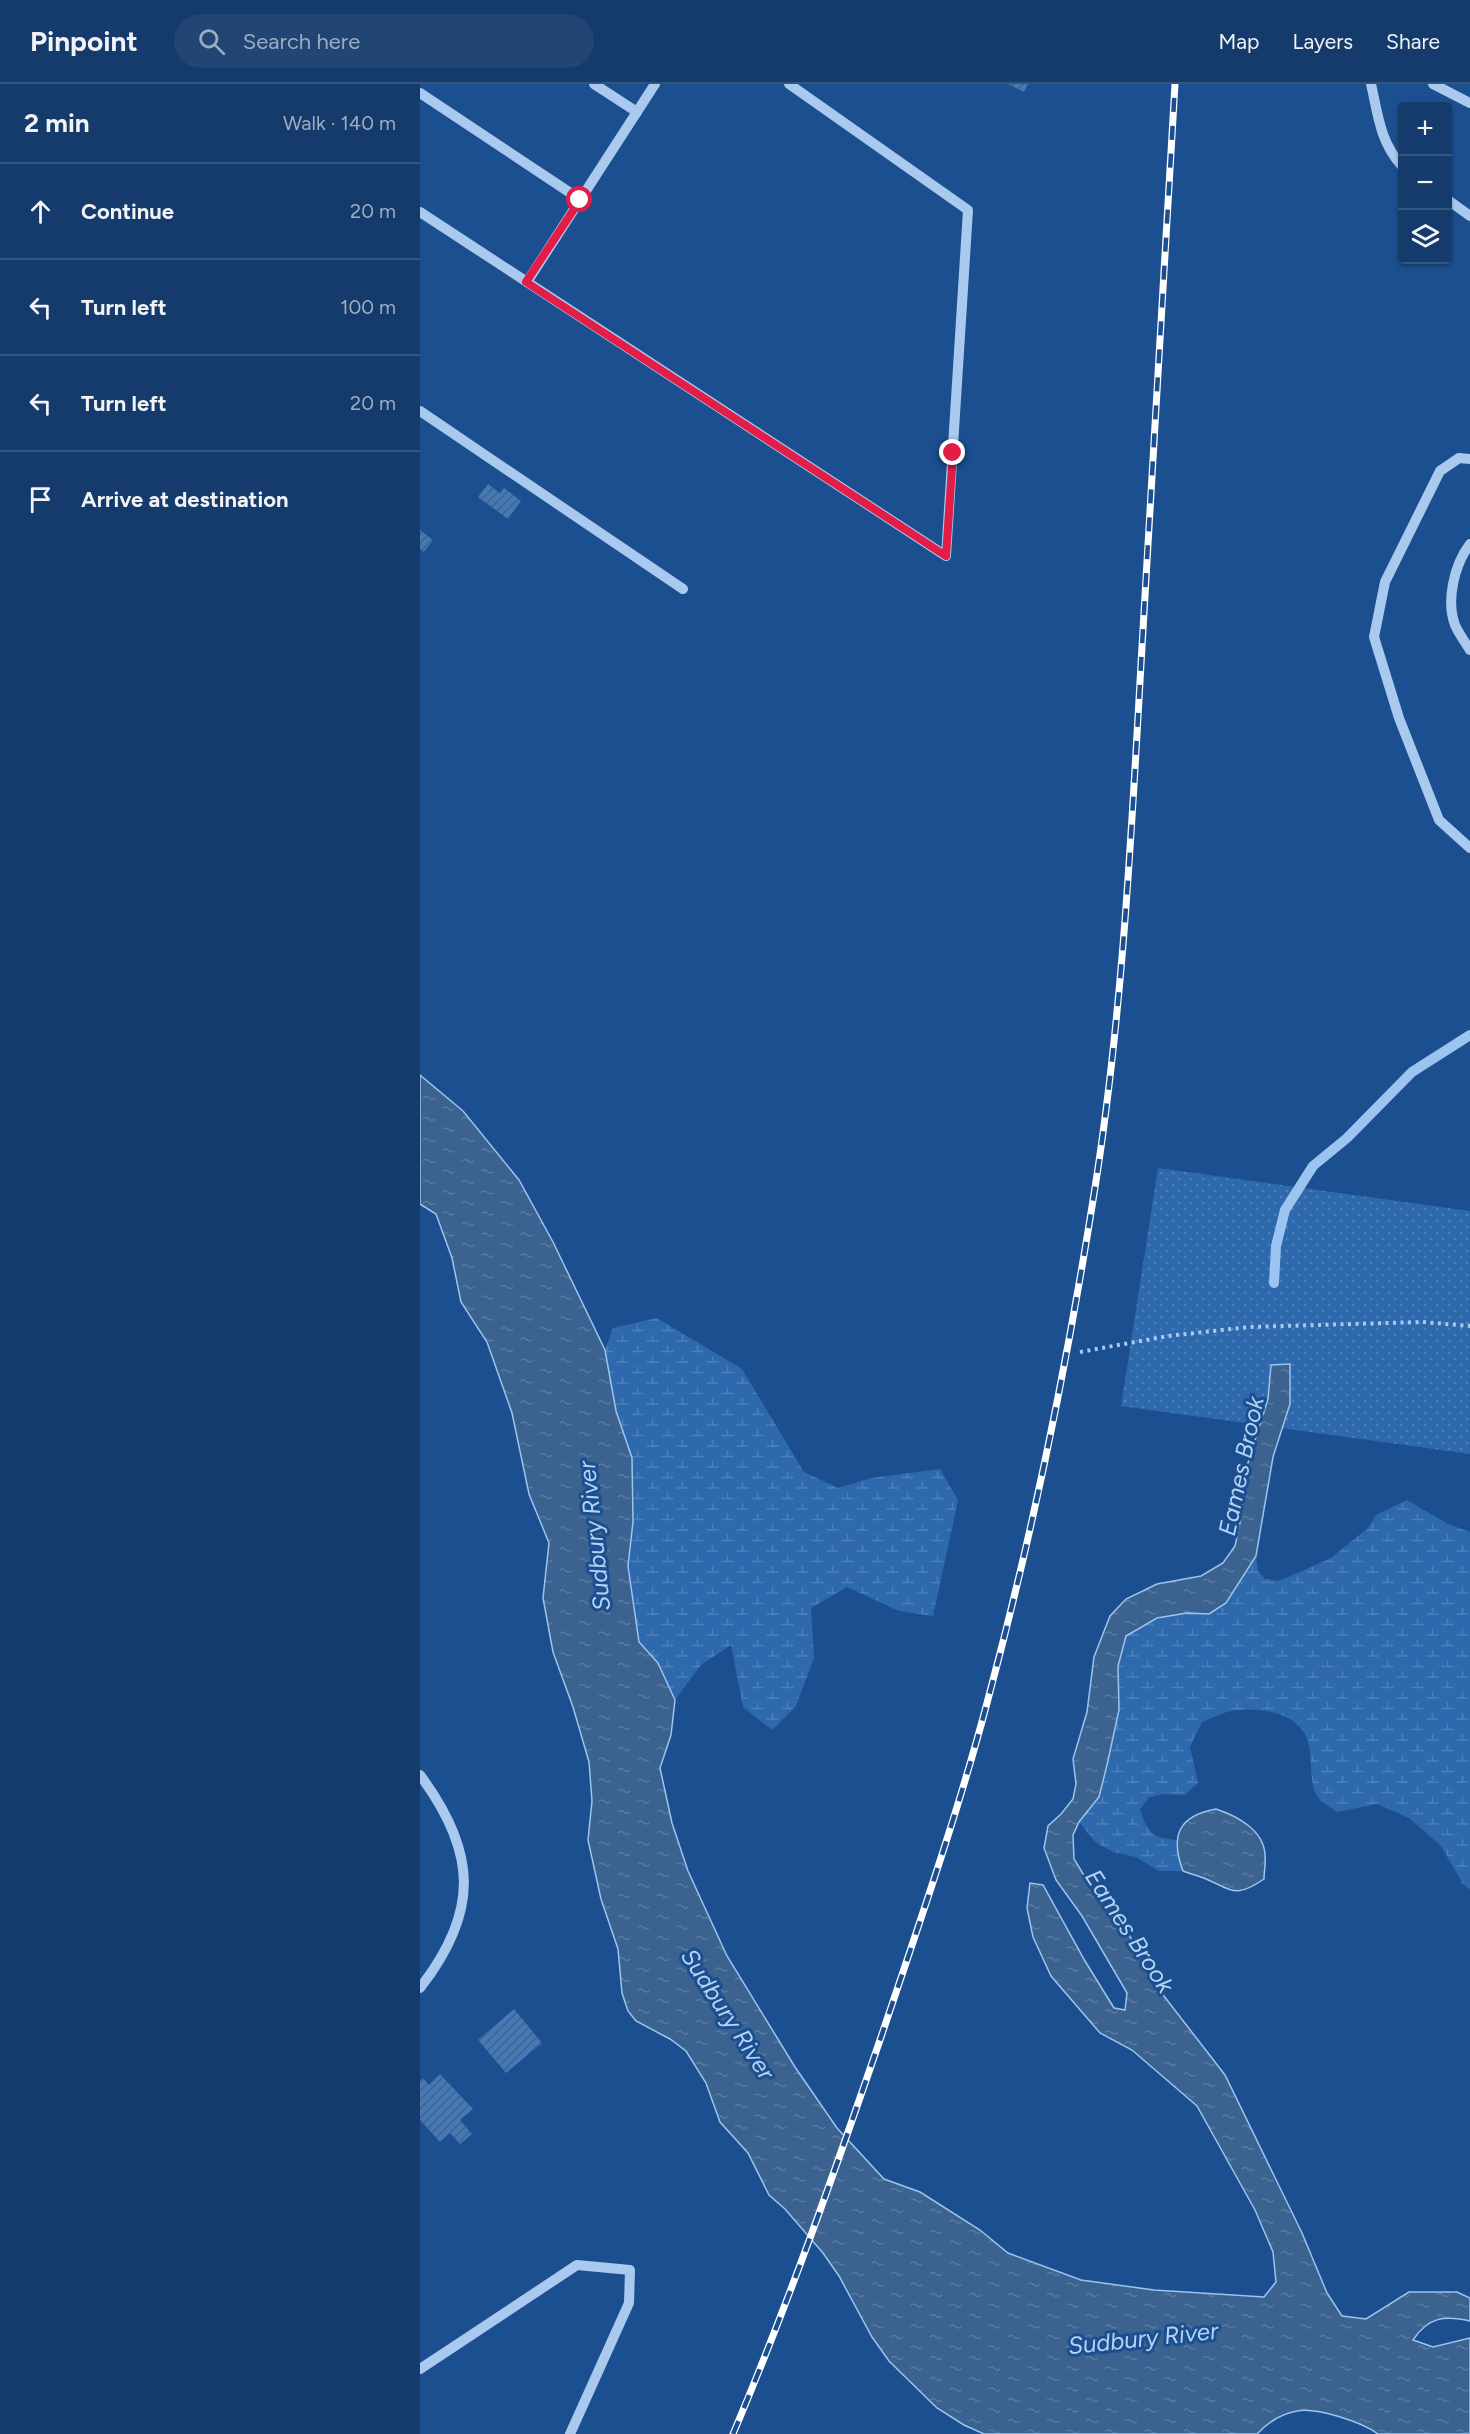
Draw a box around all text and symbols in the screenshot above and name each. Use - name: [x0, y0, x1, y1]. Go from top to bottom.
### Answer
- search box: [174, 14, 594, 68]
- text: Pinpoint: [30, 24, 138, 58]
- icon: search: [195, 25, 228, 58]
- text: Search here: [243, 28, 360, 55]
- text: Map: [1219, 29, 1259, 54]
- text: Layers: [1292, 29, 1353, 54]
- text: Share: [1386, 29, 1440, 54]
- map controls: [1398, 102, 1452, 264]
- button: +: [1398, 102, 1452, 156]
- text: 2 min: [24, 107, 90, 139]
- text: Walk · 140 m: [283, 111, 396, 135]
- button: −: [1398, 156, 1452, 210]
- route start: [566, 186, 592, 212]
- icon: ahead: [24, 195, 57, 228]
- text: Continue: [81, 198, 174, 225]
- text: 20 m: [350, 199, 396, 223]
- button: layers: [1398, 210, 1452, 264]
- icon: left: [24, 291, 57, 324]
- text: Turn left: [81, 294, 167, 321]
- text: 100 m: [340, 295, 396, 319]
- icon: left: [24, 387, 57, 420]
- text: Turn left: [81, 390, 167, 417]
- text: 20 m: [350, 391, 396, 415]
- route end: [939, 439, 965, 465]
- icon: arrive: [24, 483, 57, 516]
- text: Arrive at destination: [81, 486, 289, 513]
- water label: Eames Brook: [1212, 1393, 1270, 1538]
- water label: Sudbury River: [572, 1459, 616, 1612]
- water label: Eames Brook: [1079, 1864, 1181, 1999]
- water label: Sudbury River: [675, 1943, 782, 2086]
- water label: Sudbury River: [1067, 2316, 1220, 2360]

